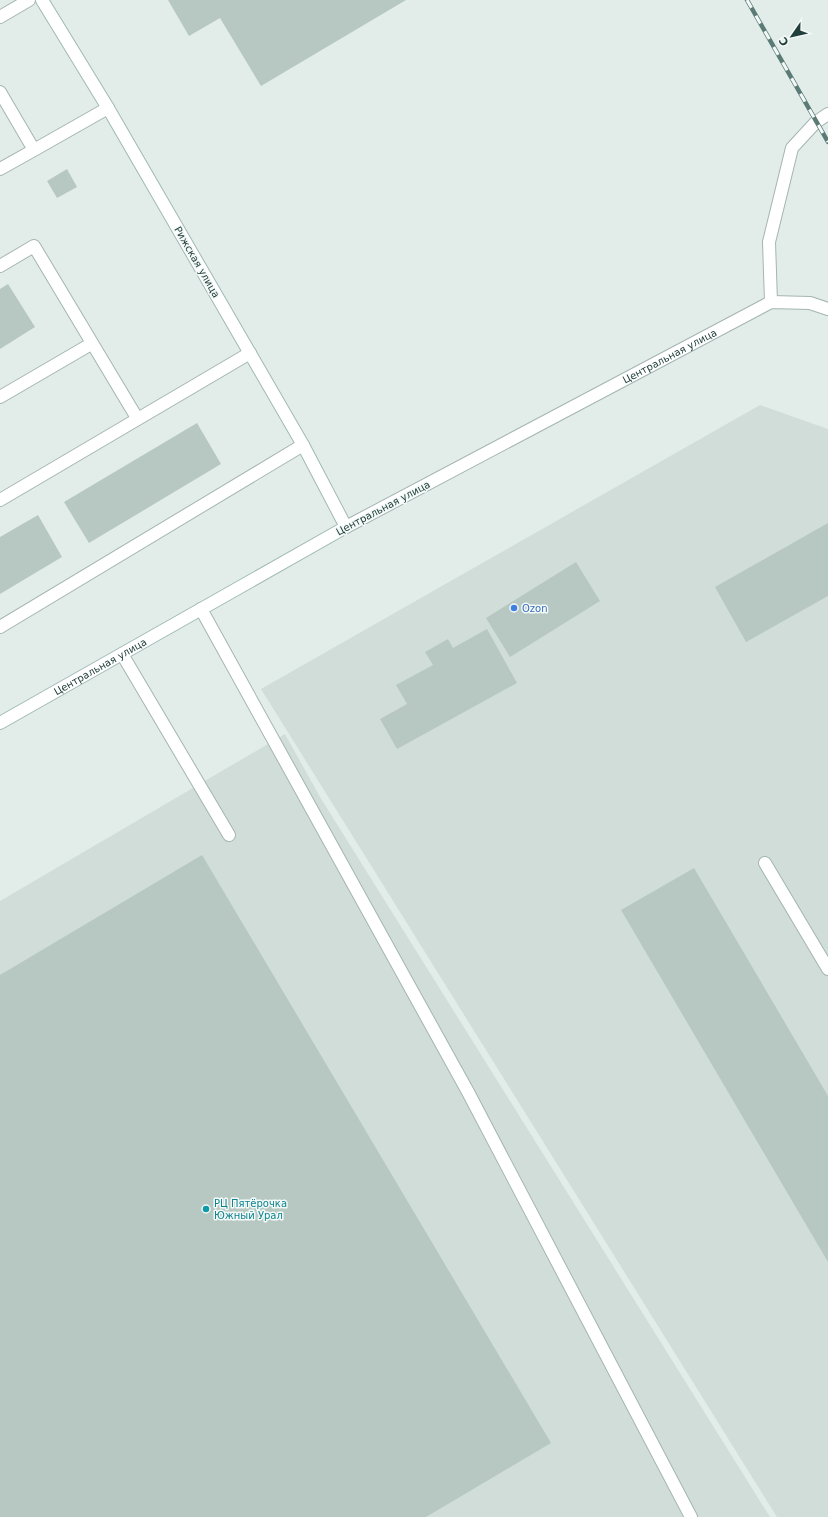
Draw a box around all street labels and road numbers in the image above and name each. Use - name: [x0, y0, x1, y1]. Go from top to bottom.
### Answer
- street label: Рижская улица: [172, 225, 222, 299]
- street label: Центральная улица: [621, 326, 718, 385]
- street label: Центральная улица: [334, 479, 432, 537]
- street label: Центральная улица: [52, 636, 148, 697]

